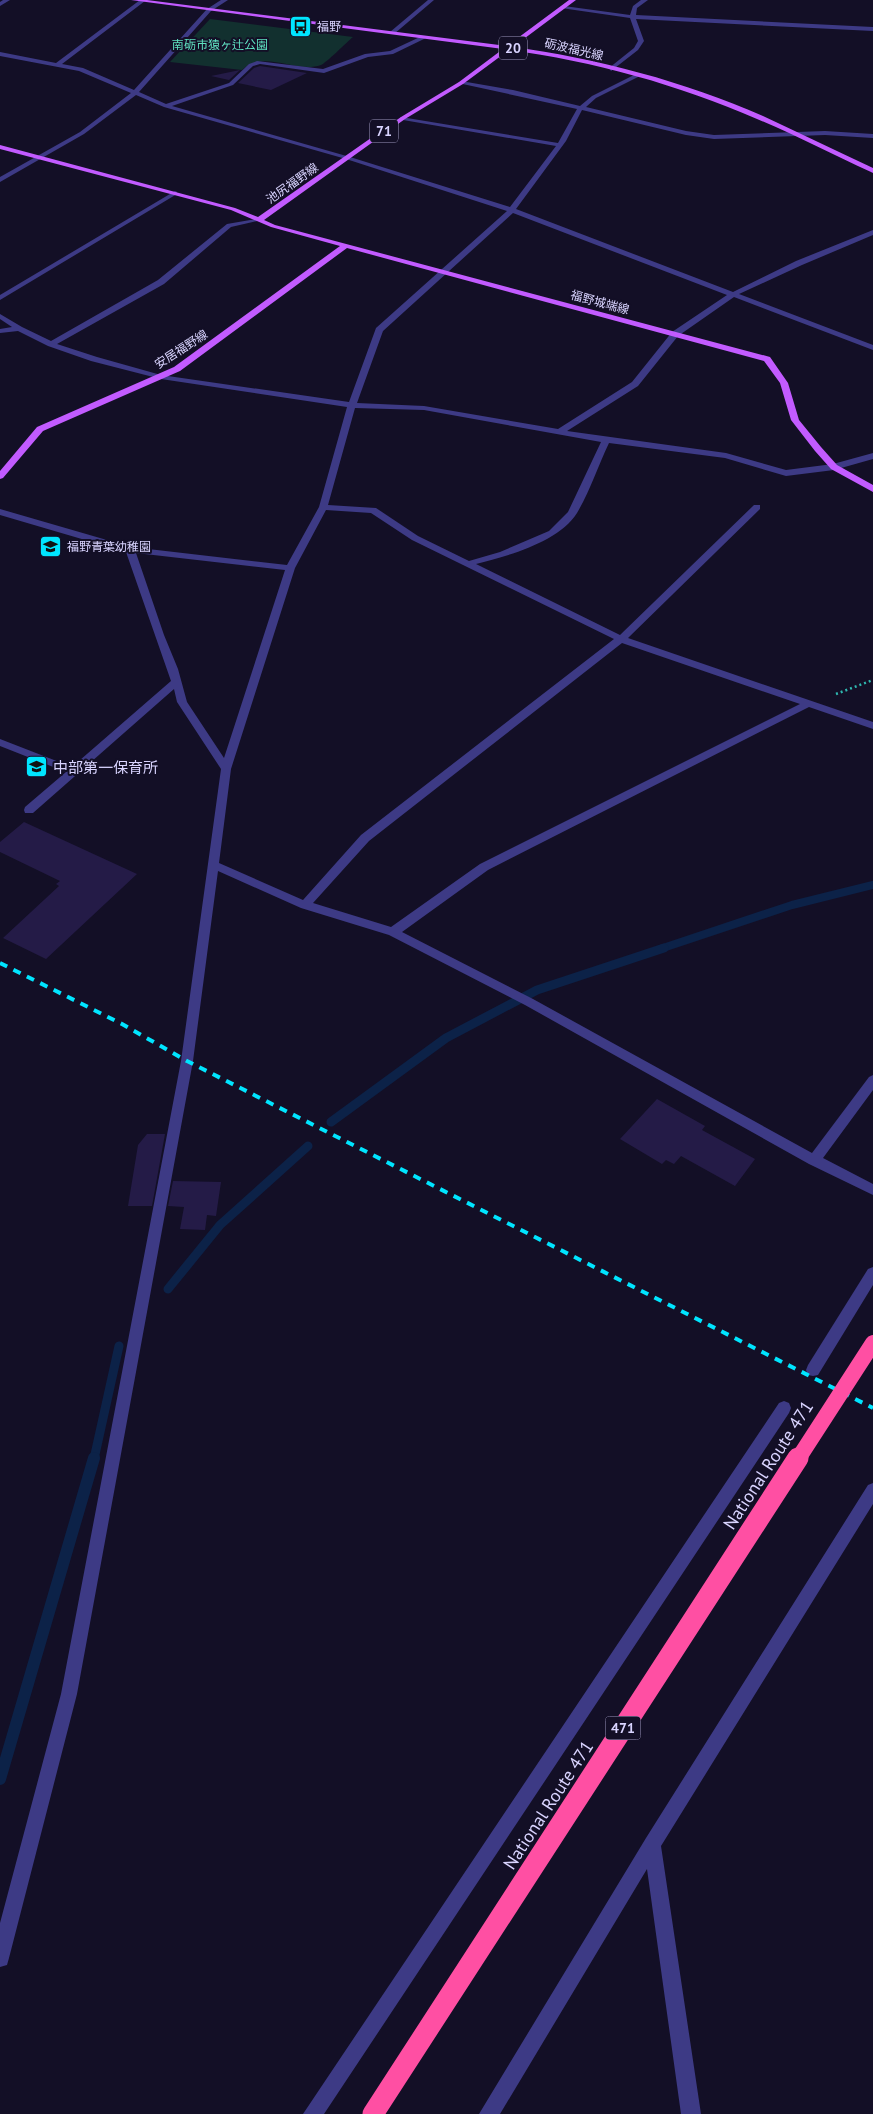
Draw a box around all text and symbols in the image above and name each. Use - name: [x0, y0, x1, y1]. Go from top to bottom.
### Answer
- bus stop icon: 福野: [289, 14, 313, 38]
- place label: 福野: [317, 19, 341, 34]
- street label: 砺波福光線: [543, 35, 605, 63]
- road number: 20: [499, 36, 527, 59]
- park label: 南砺市猿ヶ辻公園: [172, 37, 268, 52]
- road number: 71: [370, 120, 398, 142]
- street label: 池尻福野線: [263, 160, 321, 206]
- street label: 福野城端線: [569, 287, 631, 317]
- street label: 安居福野線: [152, 326, 210, 372]
- school or university icon: 福野青葉幼稚園: [39, 534, 63, 558]
- place label: 福野青葉幼稚園: [67, 539, 151, 554]
- school or university icon: 中部第一保育所: [25, 755, 49, 779]
- place label: 中部第一保育所: [53, 758, 158, 777]
- street label: National Route 471: [718, 1396, 818, 1534]
- road number: 471: [606, 1716, 640, 1740]
- street label: National Route 471: [498, 1736, 598, 1874]

